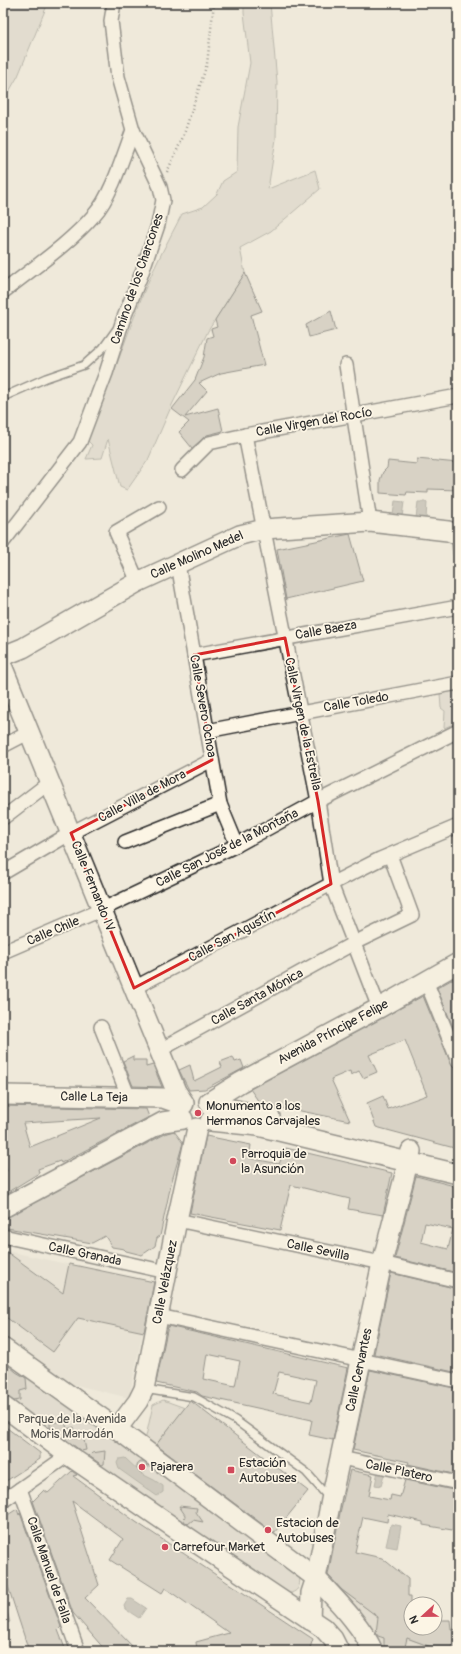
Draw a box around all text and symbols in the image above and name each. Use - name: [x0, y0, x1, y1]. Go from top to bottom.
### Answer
- street label: Camino de los Charcones: [107, 211, 167, 347]
- street label: Calle Virgen del Rocío: [255, 404, 373, 440]
- street label: Calle Molino Medel: [148, 527, 246, 583]
- street label: Calle Baeza: [294, 617, 358, 643]
- street label: Calle Severo Ochoa: [186, 653, 220, 759]
- street label: Calle Virgen de la Estrella: [281, 656, 325, 792]
- street label: Calle Toledo: [322, 688, 390, 716]
- street label: Calle Villa de Mora: [95, 766, 189, 826]
- street label: Calle San José de la Montaña: [153, 805, 301, 891]
- street label: Calle Fernando IV: [68, 839, 118, 934]
- street label: Calle San Agustín: [186, 906, 278, 966]
- street label: Calle Chile: [24, 913, 82, 949]
- street label: Calle Santa Mónica: [208, 965, 306, 1029]
- street label: Avenida Príncipe Felipe: [275, 996, 392, 1068]
- street label: Calle La Teja: [60, 1088, 128, 1106]
- place label: Monumento a los Hermanos Carvajales: [206, 1098, 320, 1129]
- marker: Monumento a los Hermanos Carvajales: [193, 1108, 203, 1118]
- place label: Parroquia de la Asunción: [241, 1146, 307, 1177]
- marker: Parroquia de la Asunción: [228, 1156, 238, 1166]
- street label: Calle Sevilla: [285, 1236, 351, 1264]
- street label: Calle Granada: [47, 1238, 123, 1270]
- street label: Calle Velázquez: [149, 1238, 181, 1325]
- street label: Calle Cervantes: [342, 1327, 376, 1413]
- park label: Parque de la Avenida Moris Marrodán: [18, 1411, 126, 1442]
- place label: Estación Autobuses: [239, 1455, 297, 1486]
- street label: Calle Platero: [364, 1456, 434, 1486]
- place label: Pajarera: [150, 1459, 193, 1475]
- marker: Pajarera: [137, 1462, 147, 1472]
- marker: Estación Autobuses: [226, 1465, 236, 1475]
- street label: Calle Manuel de Falla: [23, 1515, 75, 1625]
- place label: Estacion de Autobuses: [276, 1515, 339, 1546]
- marker: Estacion de Autobuses: [263, 1525, 273, 1535]
- place label: Carrefour Market: [173, 1539, 266, 1555]
- marker: Carrefour Market: [160, 1542, 170, 1552]
- north arrow: [403, 1596, 443, 1636]
- text: N: [407, 1613, 422, 1625]

